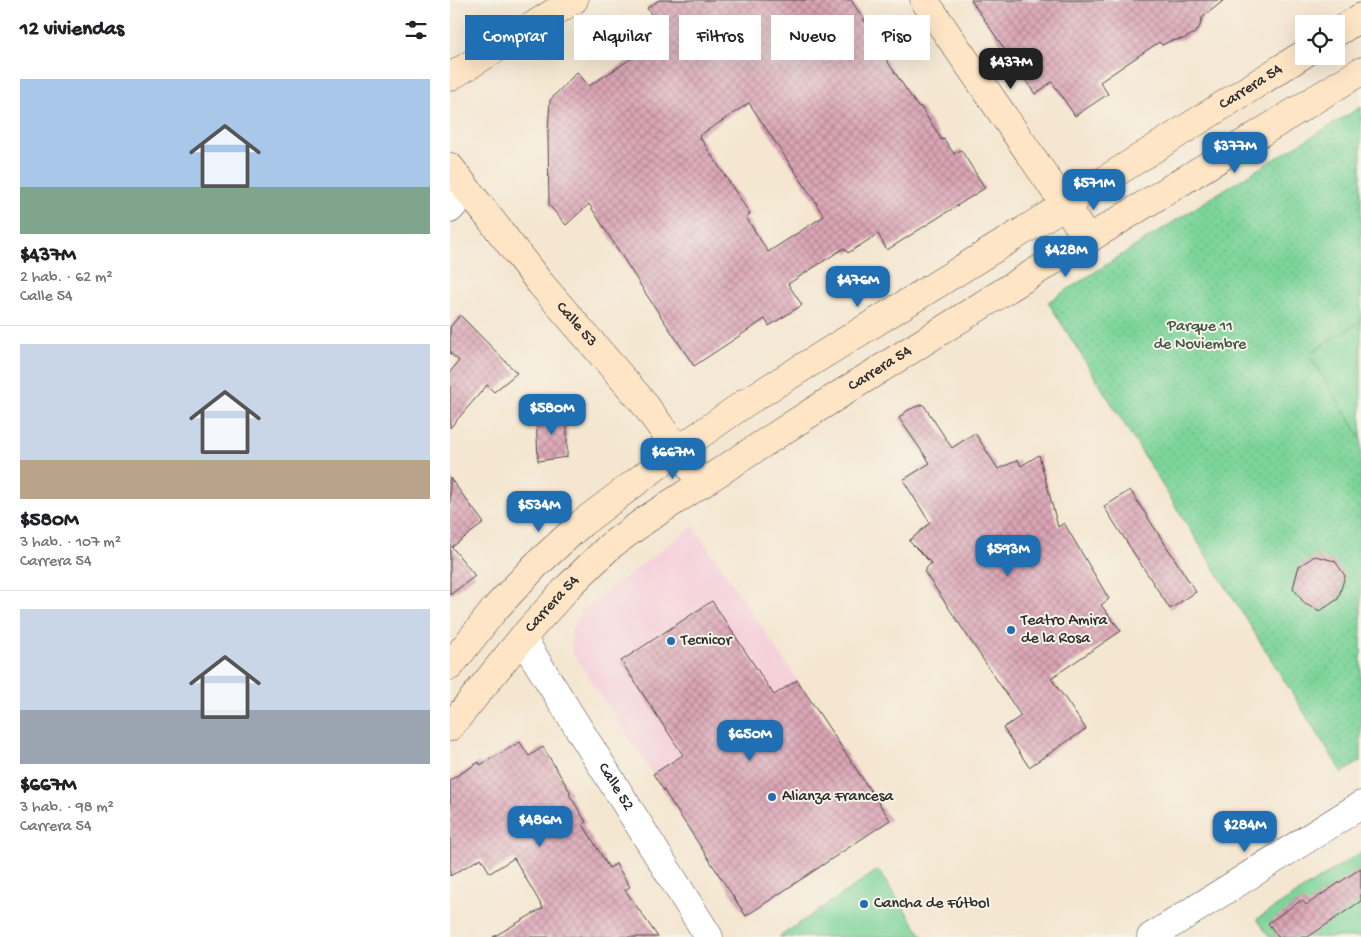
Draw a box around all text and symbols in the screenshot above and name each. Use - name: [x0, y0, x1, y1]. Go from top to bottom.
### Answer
- chip: Comprar: [465, 15, 564, 60]
- chip: Alquilar: [574, 15, 669, 60]
- chip: Filtros: [679, 15, 761, 60]
- chip: Nuevo: [771, 15, 854, 60]
- chip: Piso: [864, 15, 930, 60]
- map controls: [1295, 15, 1345, 65]
- button: locate: [1295, 15, 1345, 65]
- icon: filters: [402, 16, 430, 44]
- text: 12 viviendas: [20, 18, 124, 43]
- pin: $437M: [976, 48, 1046, 90]
- text: $437M: [990, 54, 1032, 73]
- street label: Carrera 54: [1216, 60, 1287, 115]
- icon: home: [180, 111, 270, 201]
- pin: $377M: [1200, 132, 1270, 174]
- text: $377M: [1213, 138, 1257, 157]
- pin: $571M: [1059, 168, 1129, 211]
- text: $571M: [1073, 175, 1115, 194]
- pin: $428M: [1031, 236, 1101, 278]
- text: $428M: [1045, 242, 1087, 261]
- text: $437M: [20, 244, 76, 269]
- pin: $476M: [823, 266, 893, 308]
- text: 2 hab. · 62 m²: [20, 269, 113, 288]
- text: $476M: [837, 272, 879, 291]
- text: Calle 54: [20, 288, 73, 307]
- street label: Calle 53: [551, 298, 601, 351]
- park label: Parque 11 de Noviembre: [1154, 318, 1247, 355]
- street label: Carrera 54: [845, 342, 916, 396]
- icon: home: [180, 377, 270, 467]
- pin: $580M: [517, 394, 587, 436]
- text: $580M: [530, 400, 574, 419]
- pin: $667M: [638, 438, 708, 480]
- text: $667M: [652, 444, 694, 463]
- pin: $534M: [504, 490, 574, 533]
- text: $534M: [518, 497, 560, 516]
- text: $580M: [20, 509, 78, 534]
- text: 3 hab. · 107 m²: [20, 534, 121, 553]
- pin: $593M: [973, 534, 1043, 577]
- text: $593M: [986, 541, 1030, 560]
- text: Carrera 54: [20, 553, 91, 572]
- street label: Carrera 54: [521, 571, 584, 637]
- place label: Teatro Amira de la Rosa: [1020, 612, 1109, 649]
- marker: Teatro Amira de la Rosa: [1005, 624, 1017, 636]
- place label: Tecnicor: [680, 632, 733, 651]
- marker: Tecnicor: [665, 635, 677, 647]
- icon: home: [180, 642, 270, 732]
- pin: $650M: [715, 720, 785, 762]
- text: $650M: [728, 726, 772, 745]
- street label: Calle 52: [593, 760, 638, 815]
- text: $667M: [20, 774, 76, 799]
- place label: Alianza Francesa: [782, 788, 895, 807]
- marker: Alianza Francesa: [766, 791, 778, 803]
- text: 3 hab. · 98 m²: [20, 799, 114, 818]
- pin: $486M: [505, 806, 575, 848]
- pin: $284M: [1210, 810, 1280, 853]
- text: $486M: [519, 812, 561, 831]
- text: $284M: [1224, 817, 1266, 836]
- text: Carrera 54: [20, 818, 91, 837]
- place label: Cancha de Fútbol: [874, 895, 990, 914]
- marker: Cancha de Fútbol: [858, 898, 870, 910]

